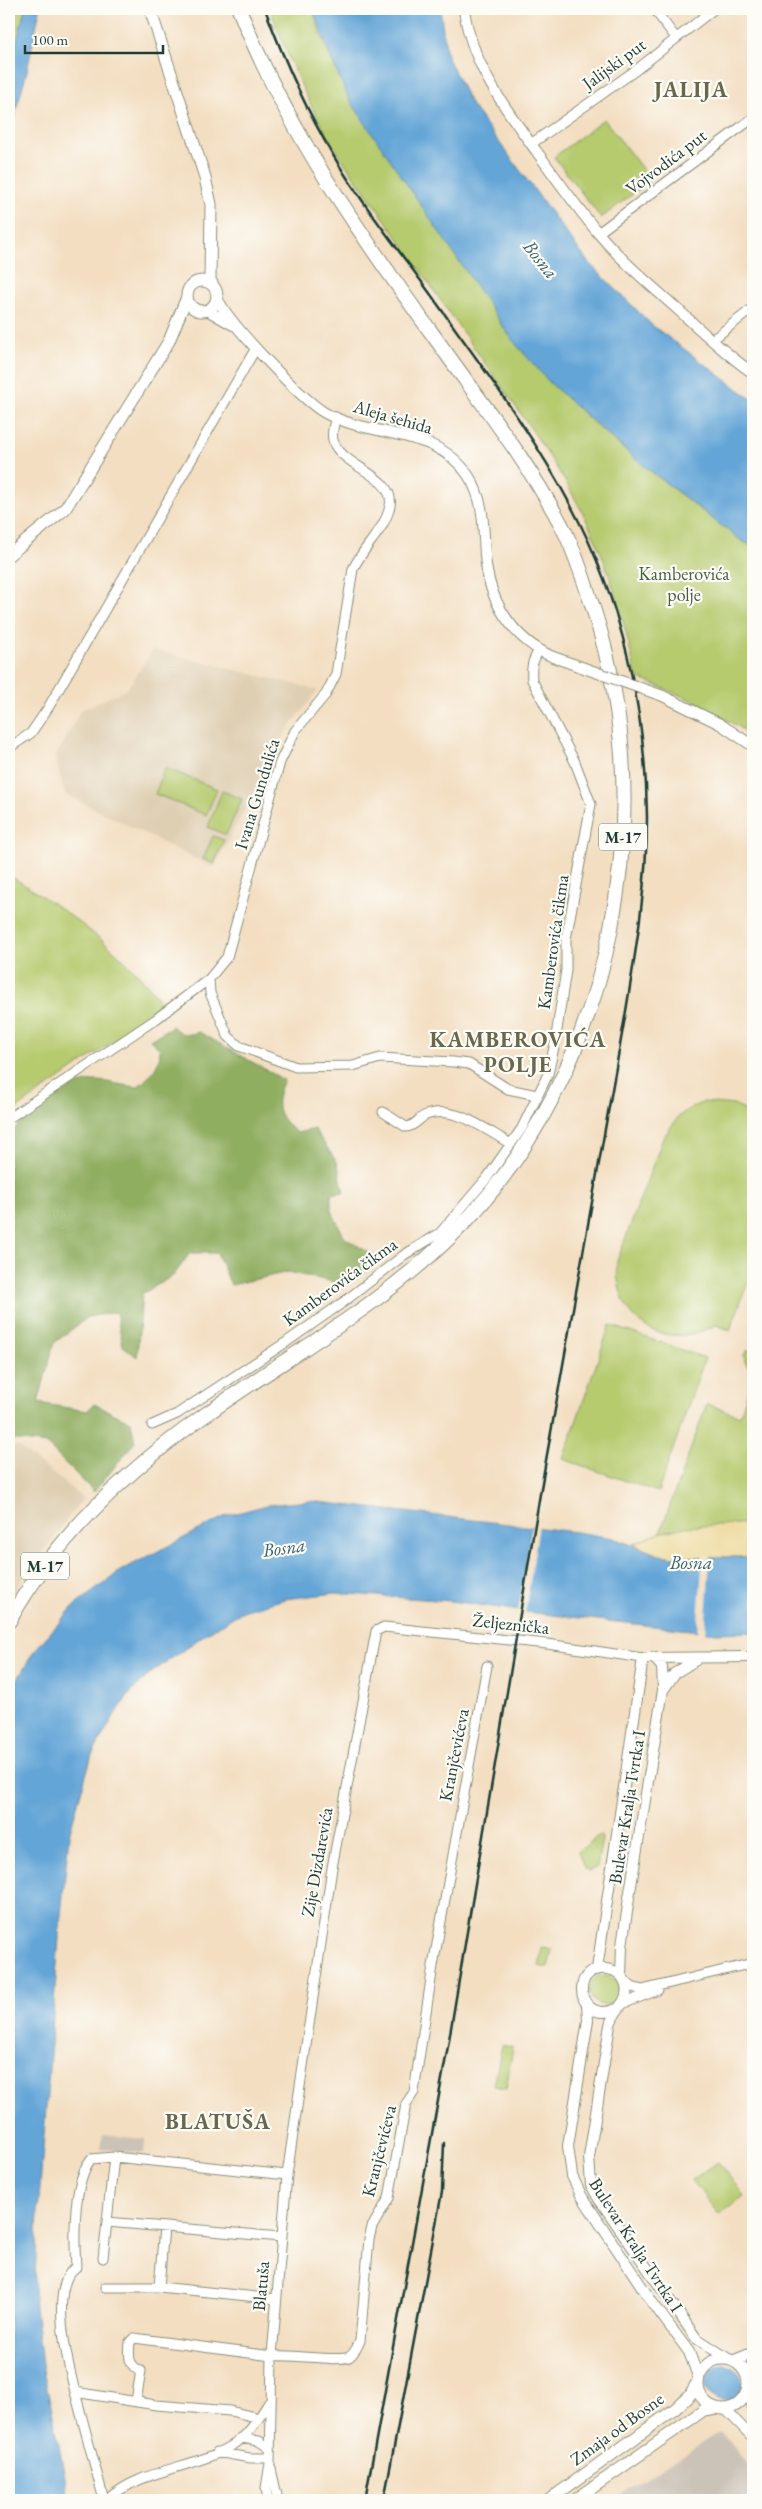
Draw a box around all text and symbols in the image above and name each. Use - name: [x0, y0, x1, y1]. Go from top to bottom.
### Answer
- scale bar: [25, 22, 162, 54]
- text: 100 m: [32, 30, 69, 49]
- street label: Jalijski put: [576, 33, 650, 95]
- district label: JALIJA: [652, 75, 728, 104]
- street label: Vojvodića put: [621, 123, 711, 200]
- water label: Bosna: [517, 234, 564, 284]
- street label: Aleja šehida: [350, 394, 436, 439]
- park label: Kamberovića polje: [639, 562, 730, 606]
- street label: Ivana Gundulića: [229, 735, 285, 852]
- road number: M-17: [599, 824, 647, 850]
- street label: Kamberovića čikma: [532, 872, 573, 1011]
- district label: KAMBEROVIĆA POLJE: [430, 1025, 606, 1079]
- street label: Kamberovića čikma: [278, 1232, 402, 1331]
- water label: Bosna: [260, 1532, 307, 1563]
- water label: Bosna: [669, 1550, 712, 1575]
- road number: M-17: [21, 1552, 69, 1580]
- street label: Željeznička: [472, 1608, 551, 1639]
- street label: Kranjčevićeva: [433, 1706, 474, 1803]
- street label: Bulevar Kralja Tvrtka I: [603, 1728, 650, 1886]
- street label: Zije Dizdarevića: [296, 1805, 338, 1918]
- street label: Kranjčevićeva: [356, 2102, 401, 2199]
- district label: BLATUŠA: [165, 2107, 271, 2136]
- street label: Bulevar Kralja Tvrtka I: [584, 2173, 688, 2316]
- street label: Blatuša: [247, 2259, 274, 2312]
- street label: Zmaja od Bosne: [565, 2387, 668, 2470]

